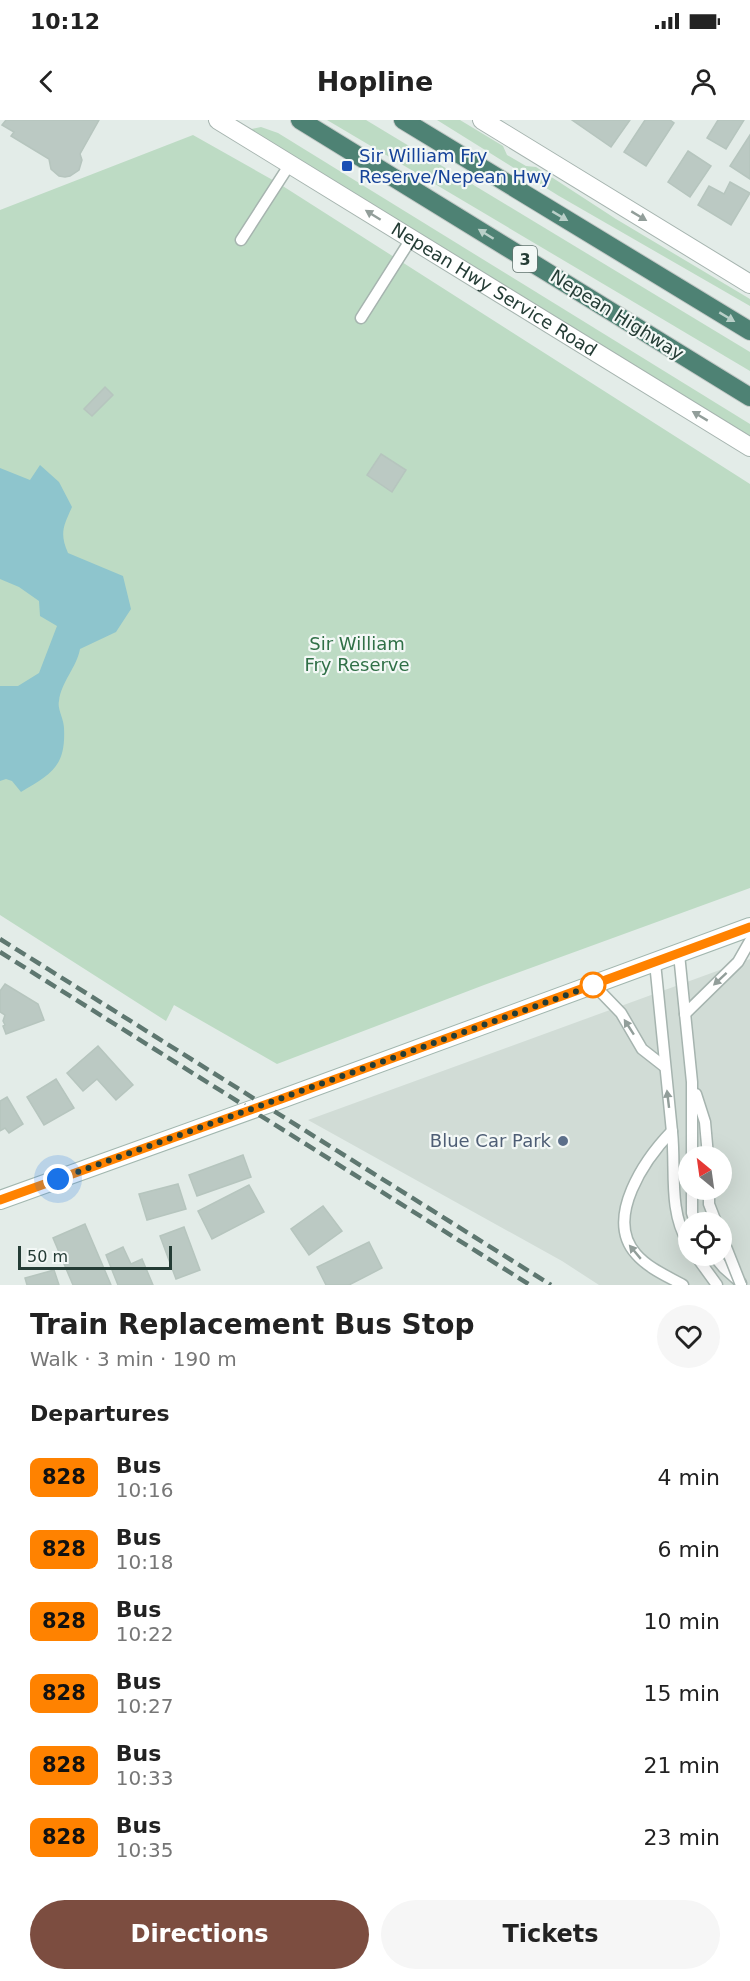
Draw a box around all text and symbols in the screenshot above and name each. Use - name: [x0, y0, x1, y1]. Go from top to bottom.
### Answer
- text: 10:12: [30, 9, 100, 34]
- icon: back: [30, 65, 63, 98]
- icon: person: [687, 65, 720, 98]
- text: Hopline: [317, 66, 433, 97]
- place label: Sir William Fry Reserve/Nepean Hwy: [359, 145, 552, 187]
- marker: Sir William Fry Reserve/Nepean Hwy: [340, 159, 354, 173]
- one-way arrow: [365, 210, 381, 221]
- one-way arrow: [552, 210, 568, 221]
- one-way arrow: [631, 211, 647, 222]
- street label: Nepean Hwy Service Road: [388, 218, 601, 360]
- one-way arrow: [478, 229, 494, 240]
- road number: 3: [513, 246, 537, 272]
- street label: Nepean Highway: [547, 265, 688, 364]
- one-way arrow: [719, 311, 735, 322]
- one-way arrow: [692, 411, 708, 422]
- park label: Sir William Fry Reserve: [304, 633, 410, 675]
- one-way arrow: [713, 971, 727, 985]
- unlabelled marker: [580, 972, 606, 998]
- one-way arrow: [624, 1018, 635, 1035]
- one-way arrow: [663, 1089, 673, 1108]
- place label: Blue Car Park: [430, 1130, 552, 1151]
- marker: Blue Car Park: [556, 1134, 570, 1148]
- north arrow: [678, 1146, 732, 1200]
- map controls: [678, 1146, 732, 1266]
- your location: [43, 1164, 73, 1194]
- button: locate: [678, 1212, 732, 1266]
- scale bar: [18, 1243, 172, 1270]
- one-way arrow: [629, 1244, 642, 1260]
- text: 50 m: [27, 1247, 68, 1266]
- button: heart: [657, 1305, 720, 1368]
- text: Train Replacement Bus Stop: [30, 1308, 474, 1341]
- text: Walk · 3 min · 190 m: [30, 1347, 237, 1371]
- text: Departures: [30, 1401, 170, 1426]
- text: Bus: [116, 1453, 161, 1478]
- text: 828: [42, 1465, 86, 1489]
- text: 4 min: [658, 1465, 720, 1490]
- text: 10:16: [116, 1478, 173, 1502]
- text: Bus: [116, 1525, 161, 1550]
- text: 828: [42, 1537, 86, 1561]
- text: 6 min: [658, 1537, 720, 1562]
- text: 10:18: [116, 1550, 173, 1574]
- text: Bus: [116, 1597, 161, 1622]
- text: 828: [42, 1609, 86, 1633]
- text: 10 min: [644, 1609, 720, 1634]
- text: 10:22: [116, 1622, 173, 1646]
- text: Bus: [116, 1669, 161, 1694]
- text: 828: [42, 1681, 86, 1705]
- text: 15 min: [644, 1681, 720, 1706]
- text: 10:27: [116, 1694, 173, 1718]
- text: Bus: [116, 1741, 161, 1766]
- text: 828: [42, 1753, 86, 1777]
- text: 21 min: [644, 1753, 720, 1778]
- text: 10:33: [116, 1766, 173, 1790]
- text: Bus: [116, 1813, 161, 1838]
- text: 828: [42, 1825, 86, 1849]
- text: 23 min: [644, 1825, 720, 1850]
- text: 10:35: [116, 1838, 173, 1862]
- button: Directions: [30, 1900, 369, 1969]
- button: Tickets: [381, 1900, 720, 1969]

